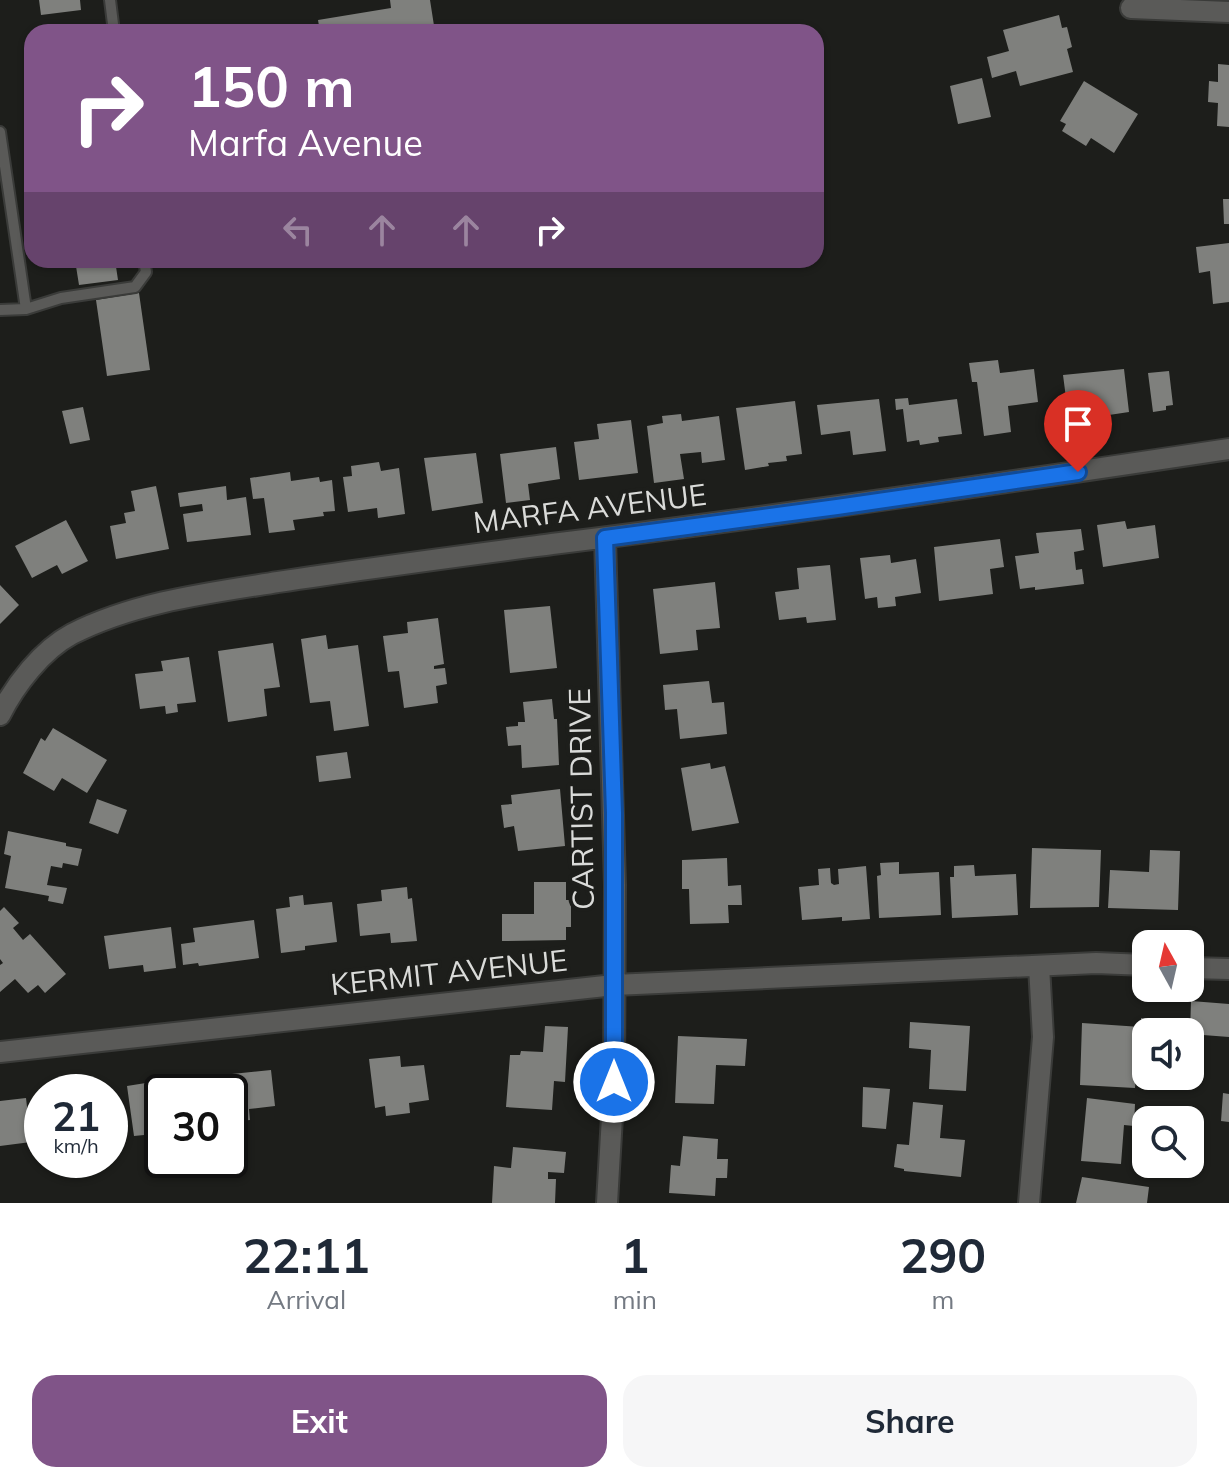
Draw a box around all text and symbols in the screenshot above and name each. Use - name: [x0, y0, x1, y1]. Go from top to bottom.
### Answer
- text: 150 m: [188, 51, 355, 121]
- icon: right: [56, 56, 160, 160]
- text: Marfa Avenue: [188, 120, 423, 165]
- icon: left: [276, 208, 320, 252]
- icon: ahead: [360, 208, 404, 252]
- icon: ahead: [444, 208, 488, 252]
- icon: right: [528, 208, 572, 252]
- pin: [1044, 390, 1112, 472]
- icon: arrive: [1056, 402, 1100, 446]
- street label: MARFA AVENUE: [471, 475, 709, 541]
- street label: CARTIST DRIVE: [560, 688, 602, 910]
- north arrow: [1132, 930, 1204, 1002]
- map controls: [1132, 930, 1204, 1178]
- street label: KERMIT AVENUE: [329, 941, 569, 1003]
- button: sound: [1132, 1018, 1204, 1090]
- position arrow: [572, 1040, 656, 1124]
- speed limit sign: 30: [144, 1074, 248, 1178]
- text: 21: [52, 1091, 100, 1141]
- button: search: [1132, 1106, 1204, 1178]
- text: km/h: [53, 1133, 99, 1158]
- text: 22:11: [243, 1225, 370, 1285]
- text: 1: [620, 1225, 649, 1285]
- text: 290: [900, 1225, 986, 1285]
- text: Arrival: [267, 1283, 346, 1316]
- text: min: [613, 1283, 657, 1316]
- text: m: [932, 1283, 954, 1316]
- button: Exit: [32, 1375, 607, 1467]
- button: Share: [623, 1375, 1197, 1467]

